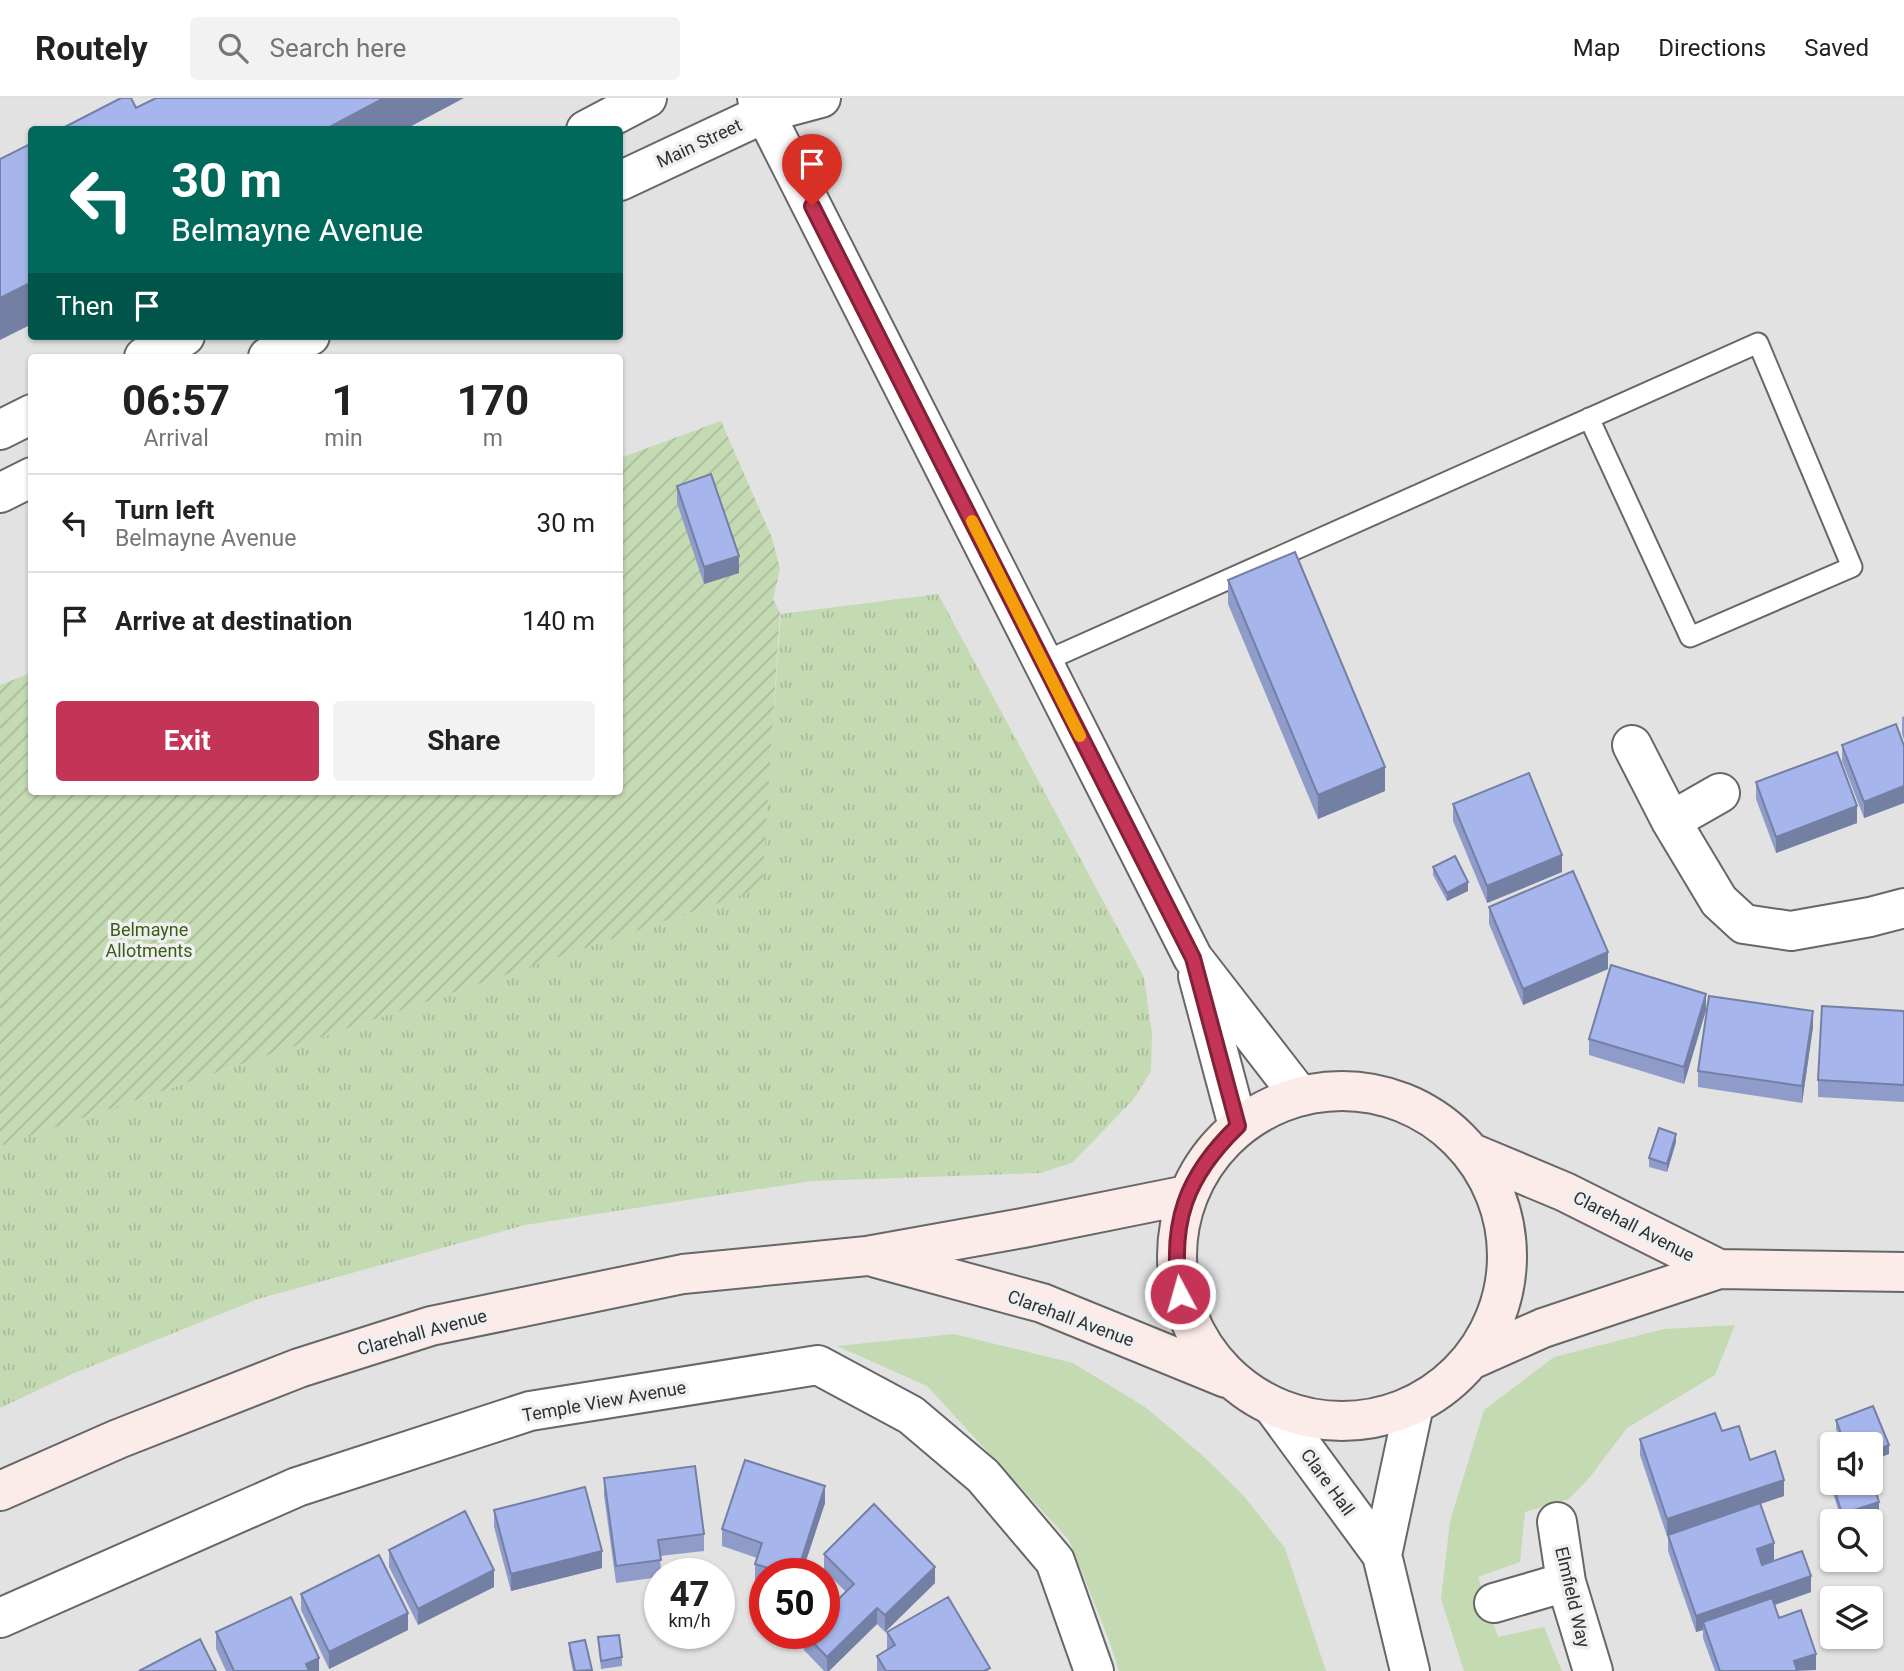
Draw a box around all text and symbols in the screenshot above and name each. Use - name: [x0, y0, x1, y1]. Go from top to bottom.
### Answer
- search box: [190, 17, 680, 80]
- text: Routely: [35, 29, 148, 68]
- icon: search: [214, 29, 252, 67]
- text: Search here: [270, 33, 406, 63]
- text: Map: [1573, 34, 1620, 62]
- text: Directions: [1658, 34, 1766, 62]
- text: Saved: [1804, 34, 1869, 62]
- street label: Main Street: [653, 114, 745, 172]
- pin: [782, 134, 842, 206]
- icon: arrive: [793, 145, 831, 183]
- text: 30 m: [171, 152, 282, 209]
- icon: left: [56, 154, 147, 245]
- text: Belmayne Avenue: [171, 211, 423, 249]
- icon: arrive: [128, 287, 166, 325]
- text: Then: [56, 291, 114, 321]
- text: 06:57: [122, 376, 230, 425]
- text: 1: [331, 376, 356, 425]
- text: 170: [457, 376, 529, 425]
- text: Arrival: [143, 425, 209, 452]
- text: min: [324, 425, 363, 452]
- text: m: [483, 425, 503, 452]
- text: Turn left: [115, 495, 214, 525]
- icon: left: [56, 504, 94, 542]
- text: 30 m: [537, 508, 595, 538]
- text: Belmayne Avenue: [115, 525, 296, 552]
- icon: arrive: [56, 602, 94, 640]
- text: Arrive at destination: [115, 606, 352, 636]
- text: 140 m: [522, 606, 595, 636]
- button: Exit: [56, 701, 319, 781]
- button: Share: [333, 701, 595, 781]
- park label: Belmayne Allotments: [105, 919, 193, 961]
- street label: Clarehall Avenue: [1570, 1186, 1698, 1266]
- position arrow: [1143, 1257, 1217, 1331]
- street label: Clarehall Avenue: [1005, 1285, 1137, 1351]
- street label: Clarehall Avenue: [355, 1305, 489, 1359]
- street label: Temple View Avenue: [520, 1376, 688, 1426]
- map controls: [1820, 1432, 1883, 1649]
- button: sound: [1820, 1432, 1883, 1495]
- street label: Clare Hall: [1297, 1445, 1359, 1519]
- button: search: [1820, 1509, 1883, 1572]
- street label: Elmfield Way: [1551, 1545, 1595, 1650]
- speed limit sign: 50: [749, 1558, 840, 1649]
- text: 47: [669, 1574, 710, 1615]
- button: layers: [1820, 1586, 1883, 1649]
- text: km/h: [668, 1610, 711, 1631]

